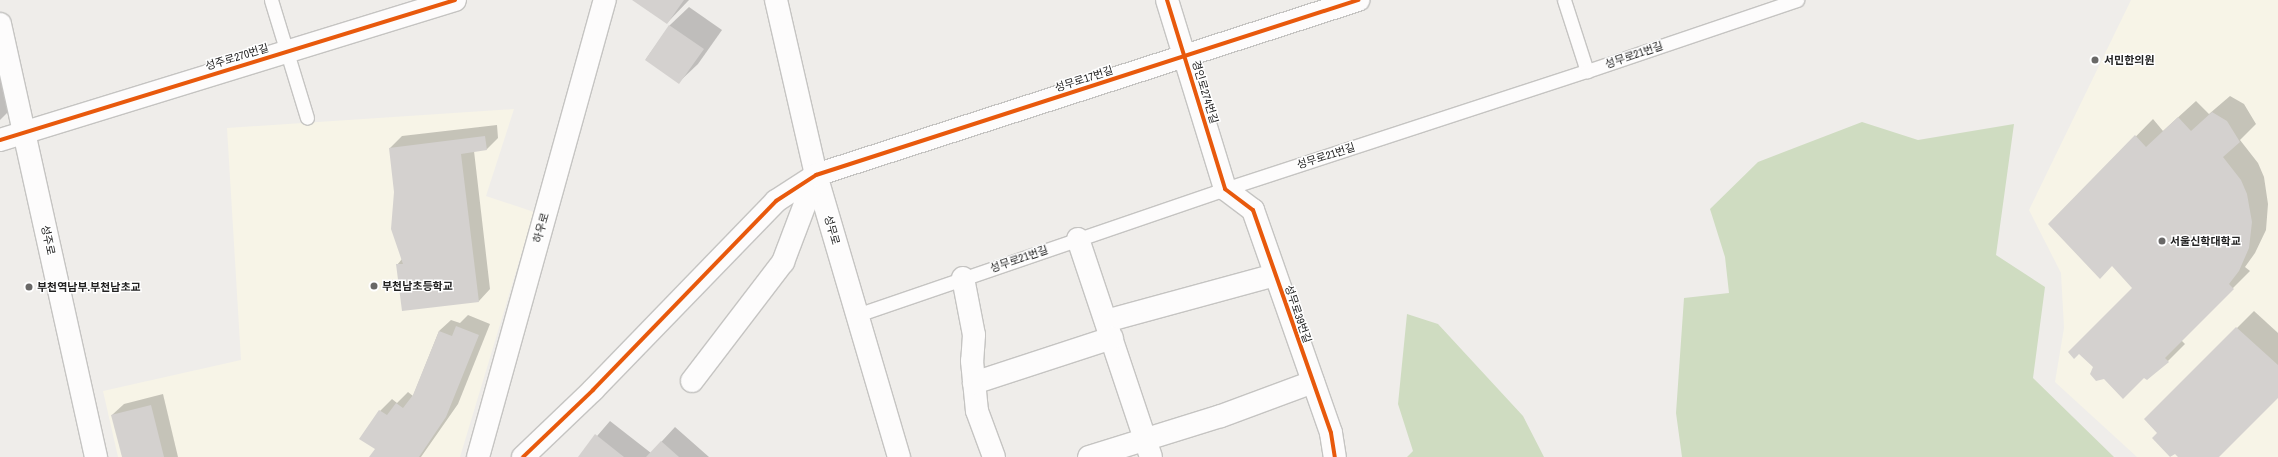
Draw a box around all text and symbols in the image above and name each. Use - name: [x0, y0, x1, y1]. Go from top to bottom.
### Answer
- street label: 성무로21번길: [1603, 39, 1665, 71]
- street label: 성주로270번길: [204, 41, 270, 73]
- place label: 서민한의원: [2104, 53, 2155, 67]
- marker: 서민한의원: [2089, 54, 2101, 66]
- street label: 경인로274번길: [1189, 59, 1221, 125]
- street label: 성무로17번길: [1053, 63, 1115, 95]
- street label: 성무로21번길: [1295, 140, 1357, 172]
- street label: 하우로: [530, 212, 552, 244]
- street label: 성무로: [821, 214, 843, 246]
- street label: 성주로: [38, 224, 58, 256]
- place label: 서울신학대학교: [2170, 234, 2241, 248]
- marker: 서울신학대학교: [2157, 236, 2167, 246]
- street label: 성무로21번길: [988, 243, 1050, 275]
- place label: 부천남초등학교: [382, 279, 453, 293]
- place label: 부천역남부.부천남초교: [37, 280, 141, 294]
- marker: 부천남초등학교: [369, 281, 379, 291]
- marker: 부천역남부.부천남초교: [24, 282, 34, 292]
- street label: 성무로39번길: [1282, 283, 1314, 345]

